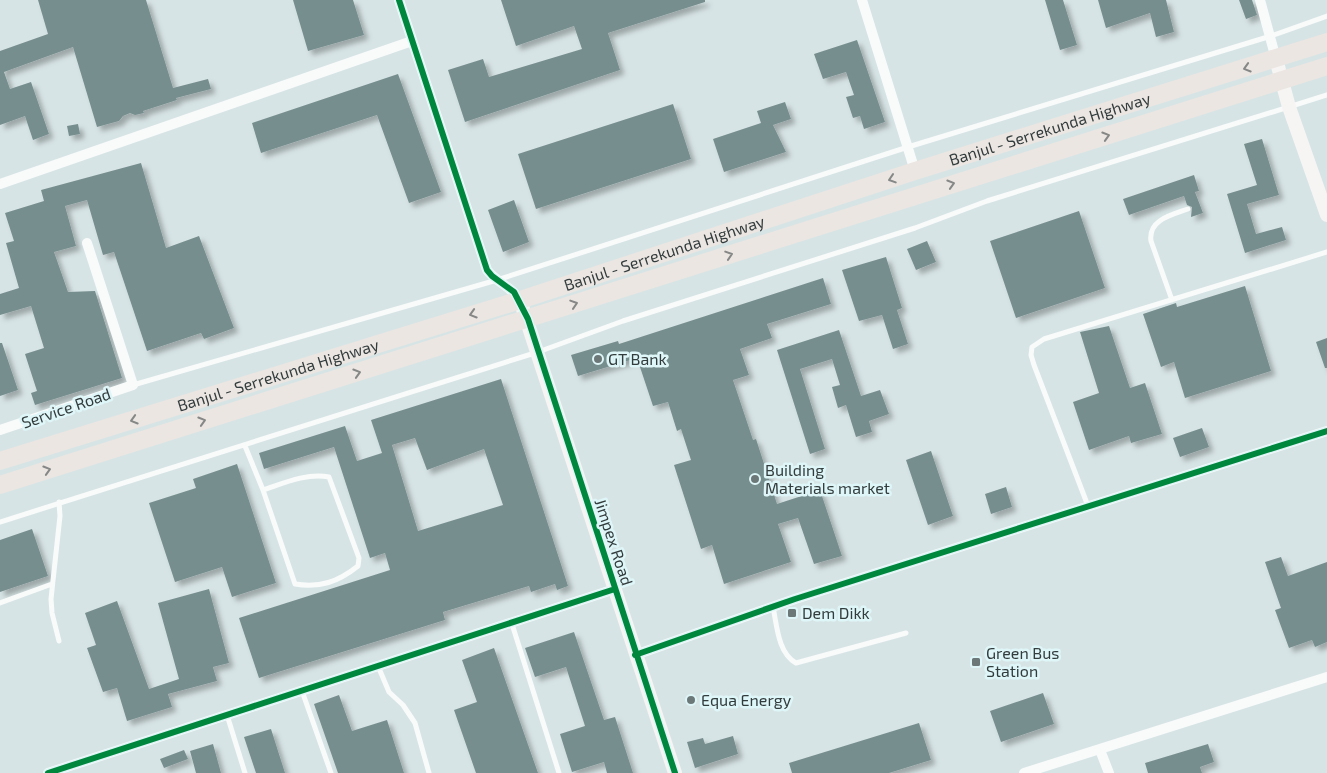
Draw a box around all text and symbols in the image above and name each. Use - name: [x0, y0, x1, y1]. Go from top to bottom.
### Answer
- one-way arrow: [1244, 62, 1252, 72]
- street label: Banjul - Serrekunda Highway: [946, 88, 1153, 169]
- one-way arrow: [1101, 131, 1109, 141]
- one-way arrow: [888, 173, 896, 183]
- one-way arrow: [946, 180, 954, 190]
- street label: Banjul - Serrekunda Highway: [561, 211, 767, 294]
- one-way arrow: [724, 250, 733, 260]
- one-way arrow: [569, 300, 578, 310]
- one-way arrow: [470, 309, 478, 319]
- street label: Banjul - Serrekunda Highway: [175, 334, 382, 415]
- place label: GT Bank: [608, 349, 667, 368]
- marker: GT Bank: [592, 353, 604, 365]
- one-way arrow: [352, 368, 360, 378]
- street label: Service Road: [19, 383, 113, 432]
- one-way arrow: [131, 414, 139, 424]
- one-way arrow: [197, 417, 205, 427]
- place label: Building Materials market: [765, 460, 890, 497]
- one-way arrow: [42, 466, 50, 476]
- marker: Building Materials market: [749, 473, 761, 485]
- street label: Jimpex Road: [592, 496, 637, 588]
- place label: Dem Dikk: [802, 603, 870, 622]
- marker: Dem Dikk: [786, 607, 798, 619]
- place label: Green Bus Station: [986, 643, 1059, 680]
- marker: Green Bus Station: [970, 656, 982, 668]
- place label: Equa Energy: [701, 690, 792, 709]
- marker: Equa Energy: [685, 694, 697, 706]

